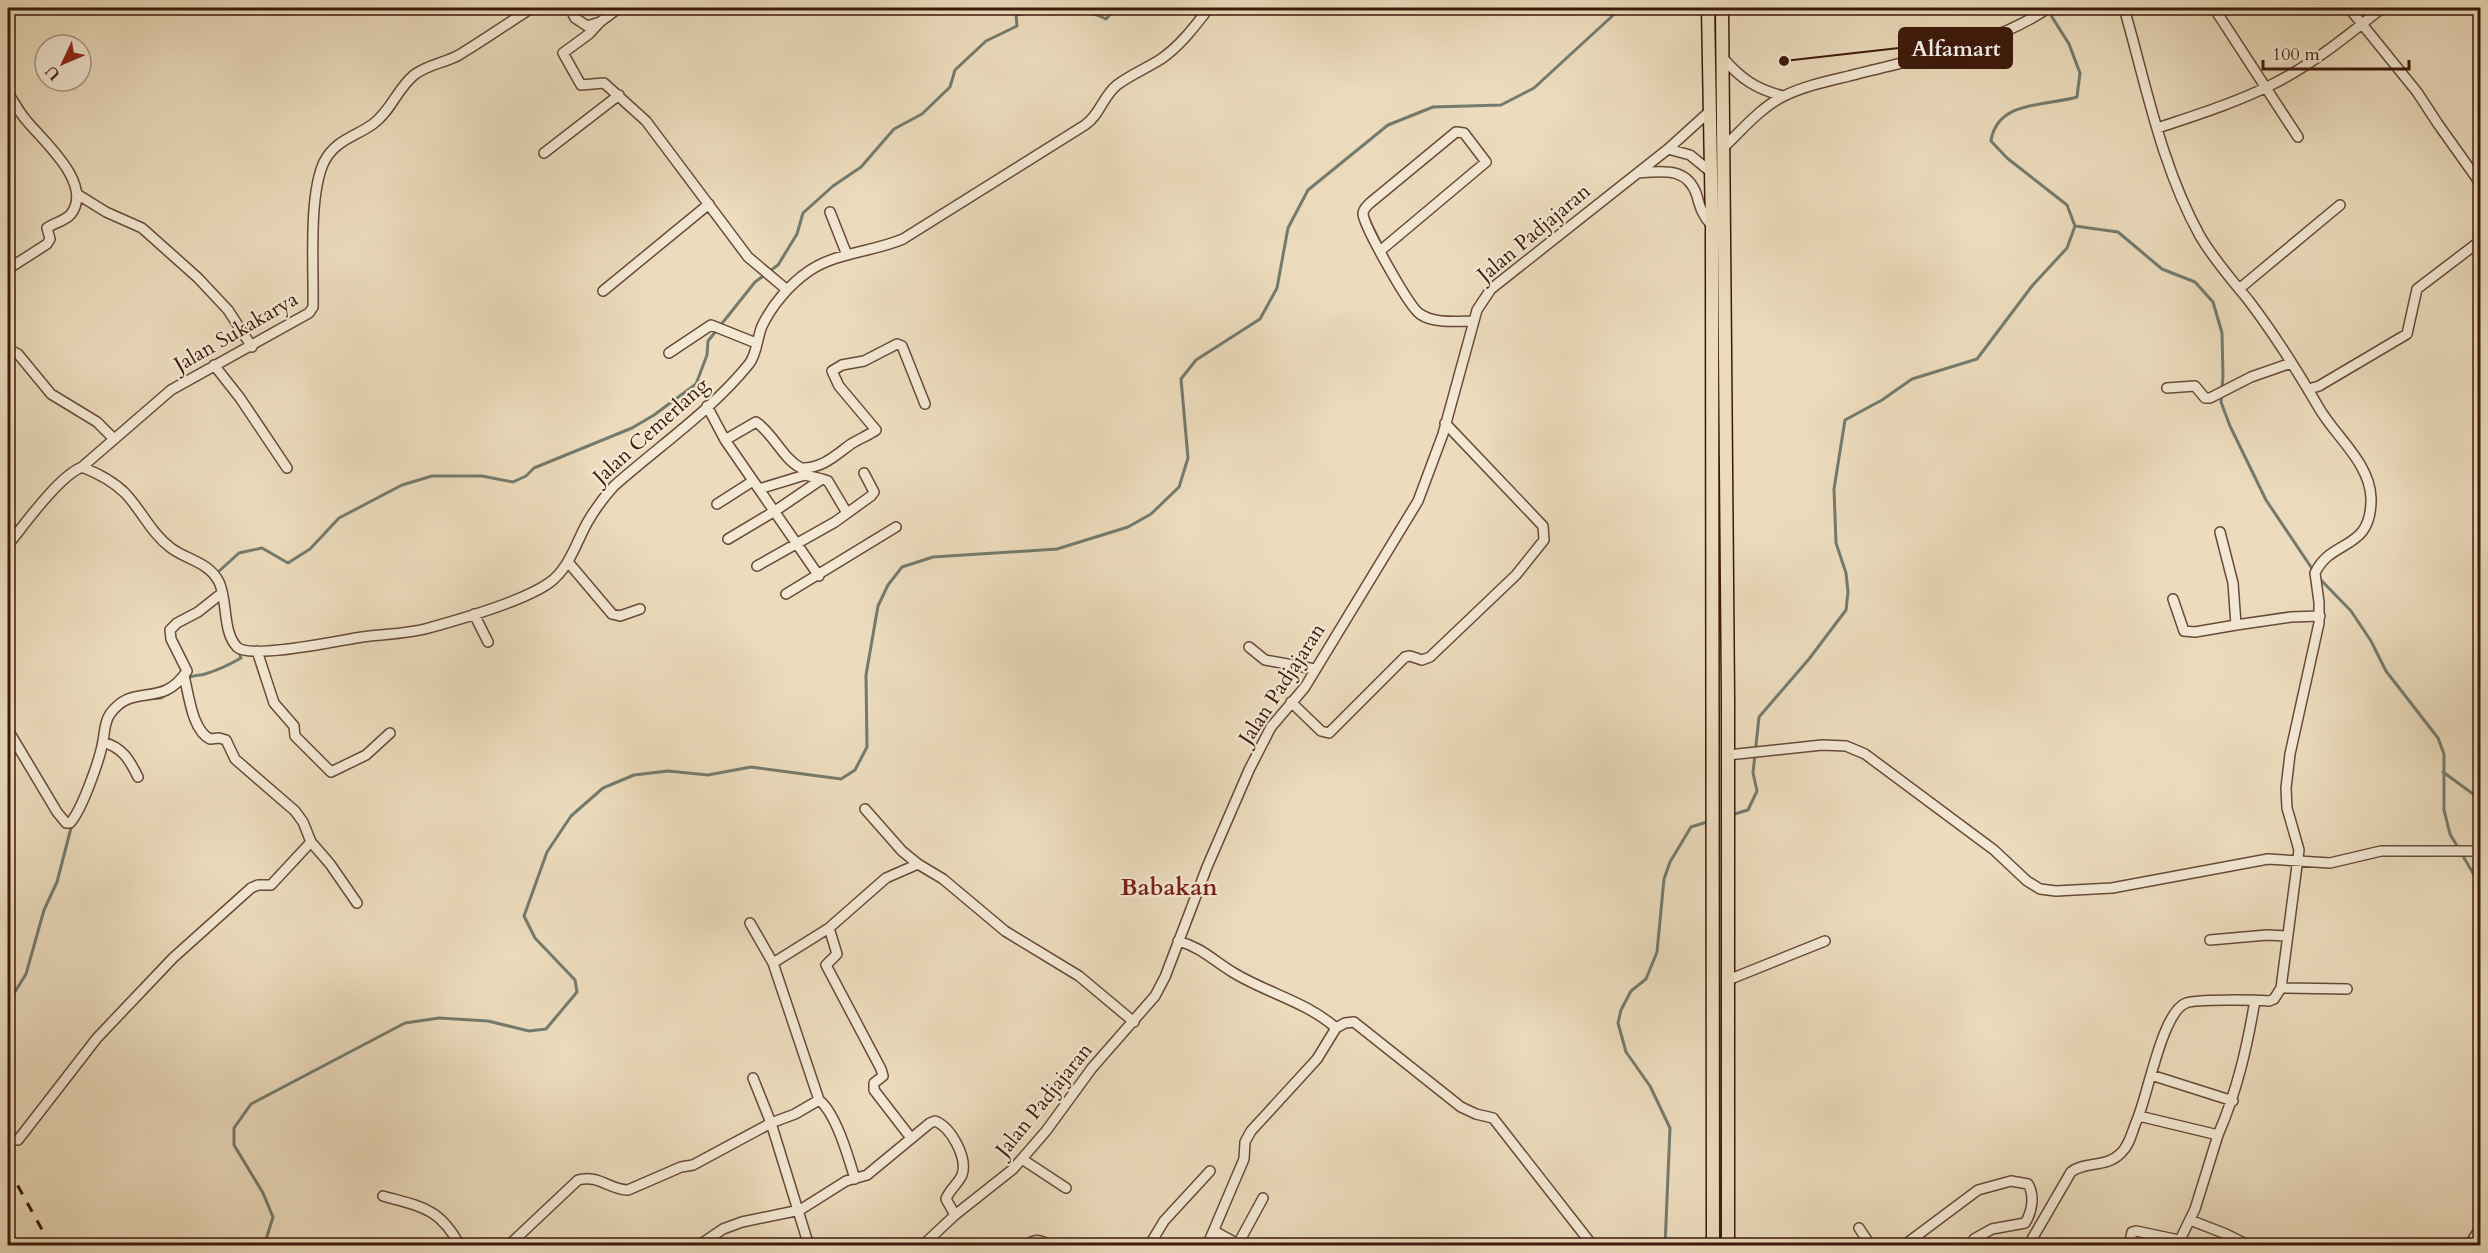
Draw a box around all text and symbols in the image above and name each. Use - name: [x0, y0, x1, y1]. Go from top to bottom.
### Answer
- callout: Alfamart: [1899, 28, 2012, 68]
- north arrow: [33, 33, 93, 93]
- scale bar: [2263, 33, 2408, 71]
- text: Alfamart: [1911, 34, 2001, 64]
- text: 100 m: [2272, 42, 2320, 67]
- text: U: [40, 60, 65, 85]
- street label: Jalan Padjajaran: [1469, 177, 1597, 291]
- street label: Jalan Sukakarya: [166, 285, 303, 381]
- street label: Jalan Cemerlang: [584, 371, 715, 493]
- street label: Jalan Padjajaran: [1230, 618, 1332, 753]
- district label: Babakan: [1120, 871, 1218, 904]
- street label: Jalan Padjajaran: [987, 1037, 1099, 1166]

